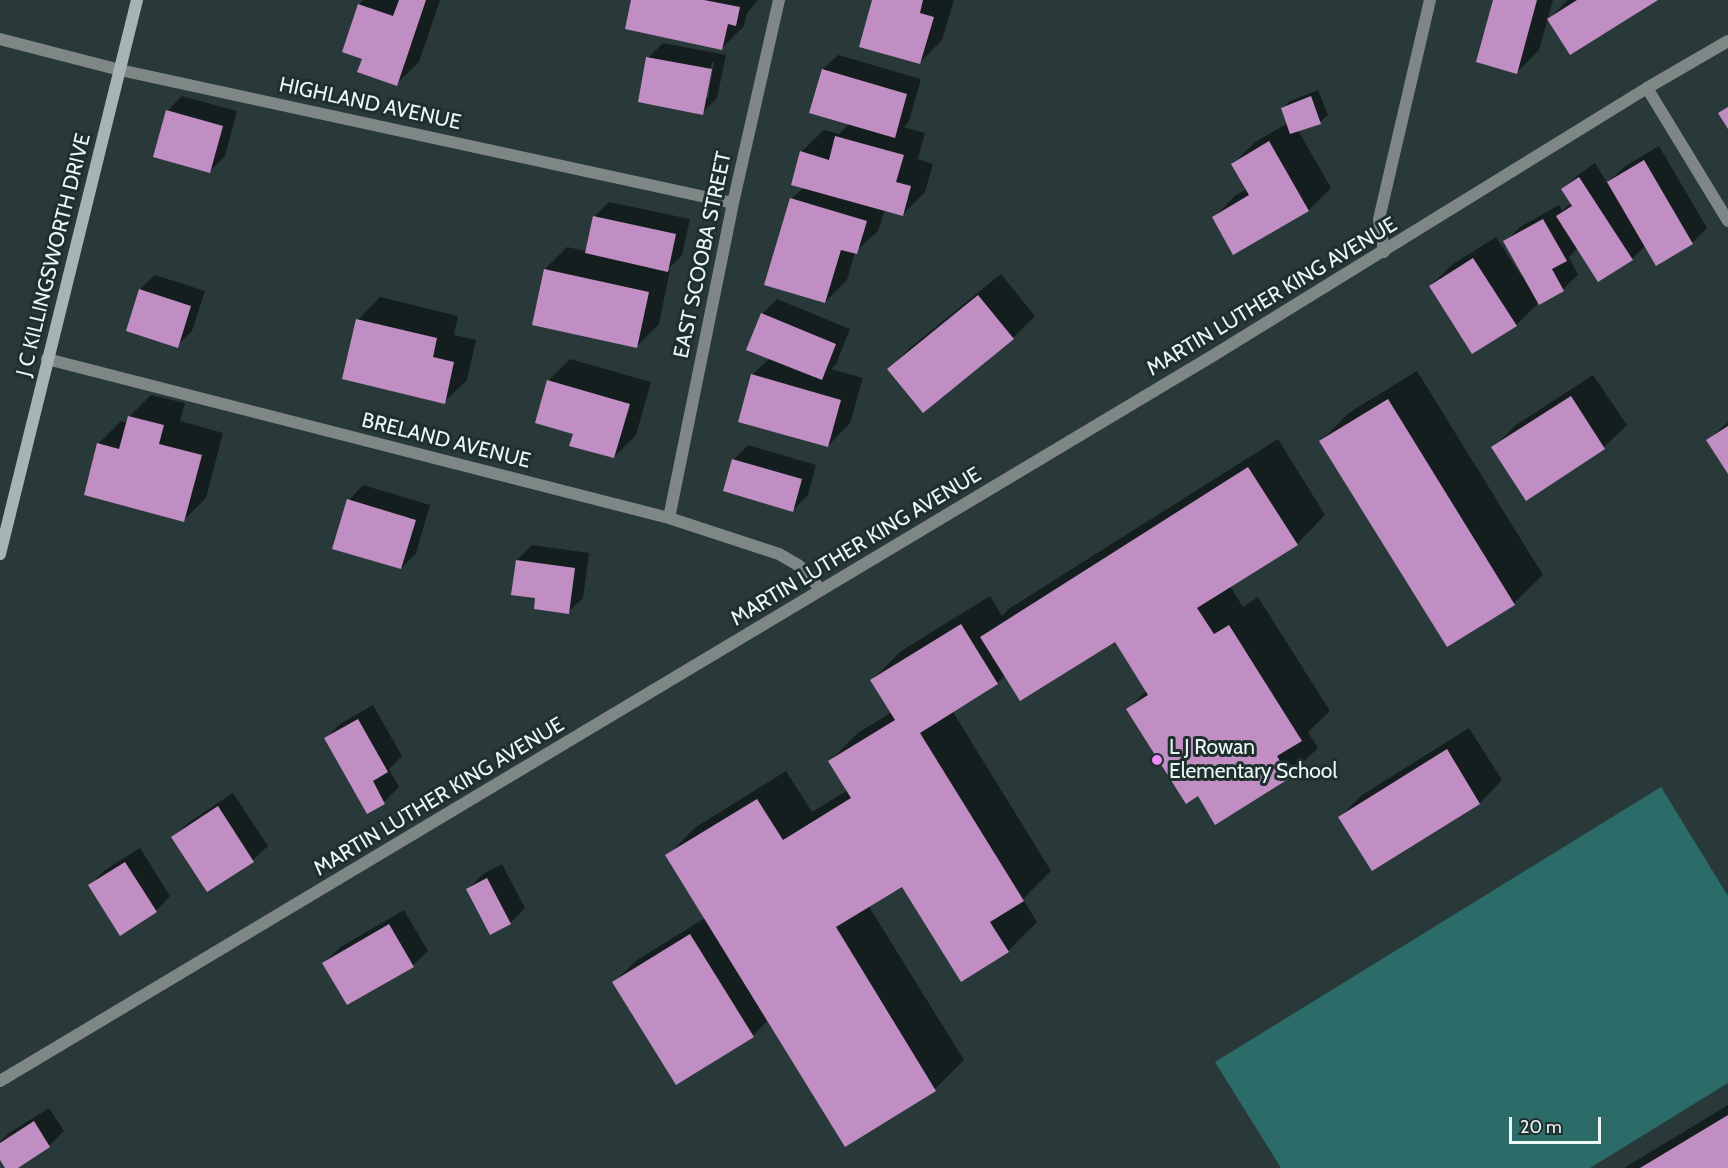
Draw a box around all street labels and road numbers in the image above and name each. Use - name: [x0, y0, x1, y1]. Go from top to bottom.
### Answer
- street label: HIGHLAND AVENUE: [277, 72, 463, 136]
- street label: J C KILLINGSWORTH DRIVE: [12, 131, 96, 379]
- street label: EAST SCOOBA STREET: [669, 149, 737, 361]
- street label: MARTIN LUTHER KING AVENUE: [1142, 212, 1402, 382]
- street label: BRELAND AVENUE: [359, 408, 533, 474]
- street label: MARTIN LUTHER KING AVENUE: [726, 462, 986, 632]
- street label: MARTIN LUTHER KING AVENUE: [309, 712, 569, 882]

